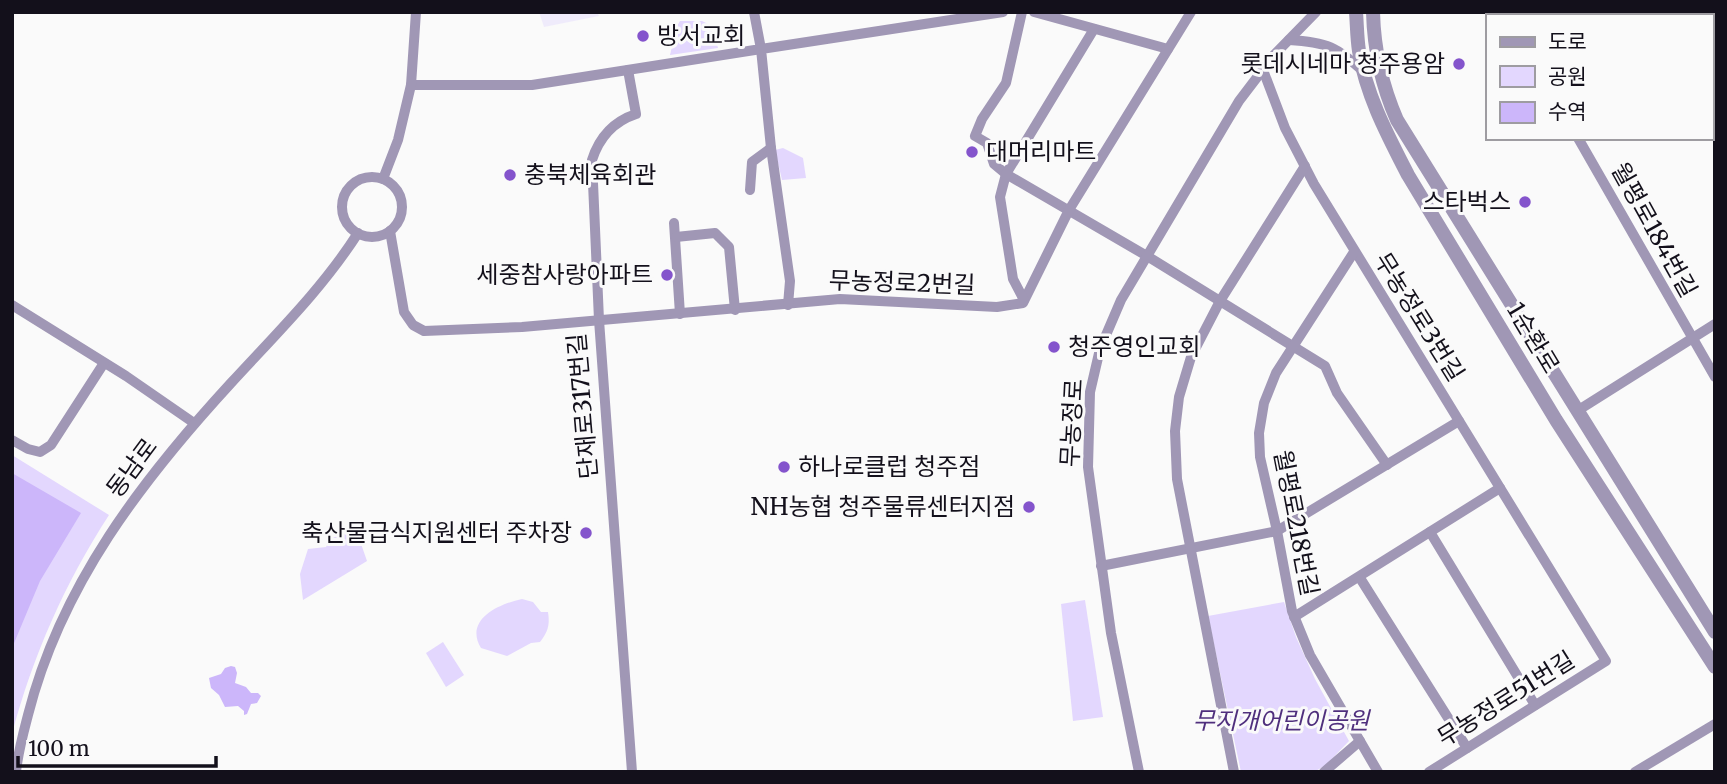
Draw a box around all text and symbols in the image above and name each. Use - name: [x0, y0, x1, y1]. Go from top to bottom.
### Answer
- legend: [1486, 14, 1713, 140]
- place label: 방서교회: [657, 20, 745, 51]
- marker: 방서교회: [635, 28, 651, 44]
- text: 도로: [1548, 28, 1587, 55]
- place label: 롯데시네마 청주용암: [1241, 48, 1445, 79]
- marker: 롯데시네마 청주용암: [1451, 56, 1467, 72]
- text: 공원: [1548, 63, 1587, 90]
- text: 수역: [1548, 98, 1587, 125]
- place label: 대머리마트: [986, 136, 1096, 167]
- marker: 대머리마트: [964, 144, 980, 160]
- street label: 월평로184번길: [1605, 157, 1704, 303]
- place label: 충북체육회관: [524, 159, 656, 190]
- marker: 충북체육회관: [502, 167, 518, 183]
- place label: 스타벅스: [1423, 186, 1511, 217]
- marker: 스타벅스: [1517, 194, 1533, 210]
- street label: 무농정로3번길: [1368, 247, 1471, 387]
- place label: 세중참사랑아파트: [476, 259, 653, 290]
- street label: 무농정로2번길: [828, 264, 976, 301]
- marker: 세중참사랑아파트: [659, 267, 675, 283]
- street label: 1순환로: [1500, 297, 1567, 379]
- place label: 청주영인교회: [1068, 331, 1200, 362]
- street label: 단재로317번길: [561, 332, 604, 480]
- marker: 청주영인교회: [1046, 339, 1062, 355]
- street label: 무농정로: [1054, 378, 1089, 468]
- street label: 동남로: [99, 432, 164, 503]
- street label: 월평로218번길: [1267, 447, 1326, 599]
- place label: 하나로클럽 청주점: [798, 451, 980, 482]
- marker: 하나로클럽 청주점: [776, 459, 792, 475]
- place label: NH농협 청주물류센터지점: [751, 491, 1015, 522]
- marker: NH농협 청주물류센터지점: [1021, 499, 1037, 515]
- place label: 축산물급식지원센터 주차장: [301, 517, 572, 548]
- marker: 축산물급식지원센터 주차장: [578, 525, 594, 541]
- street label: 무농정로51번길: [1431, 644, 1580, 753]
- park label: 무지개어린이공원: [1193, 705, 1371, 736]
- scale bar: [18, 724, 215, 768]
- text: 100 m: [28, 735, 90, 762]

